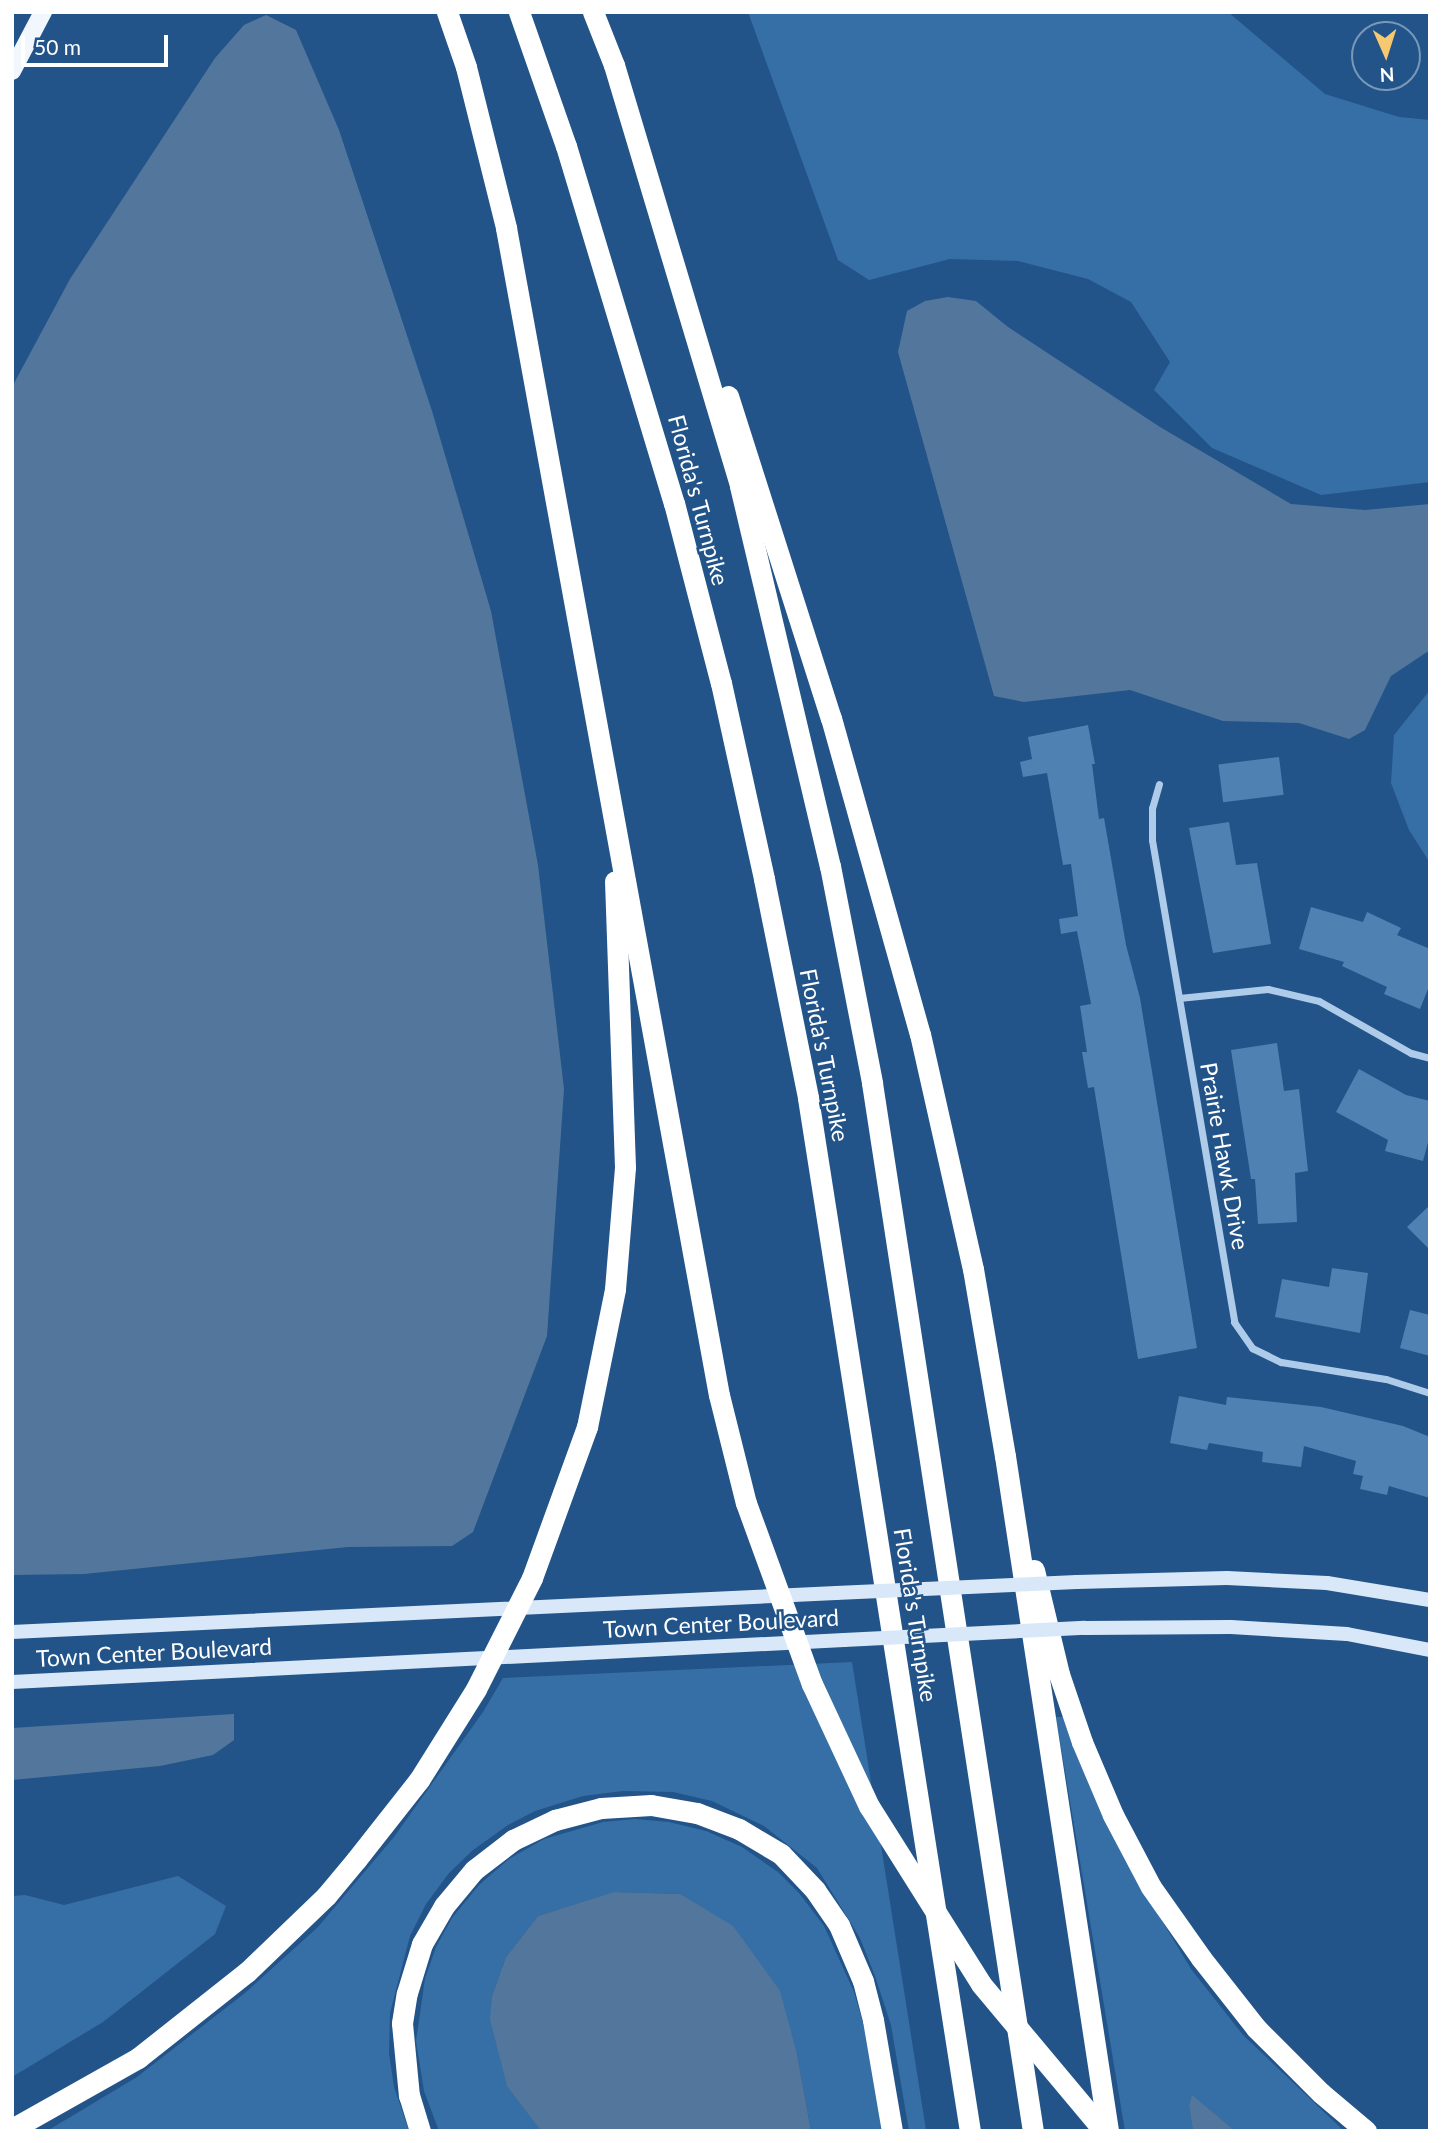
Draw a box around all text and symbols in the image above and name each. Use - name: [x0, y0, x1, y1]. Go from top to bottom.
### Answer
- scale bar: [24, 21, 172, 65]
- north arrow: [1351, 21, 1421, 91]
- text: 50 m: [34, 34, 81, 59]
- text: N: [1379, 64, 1395, 87]
- street label: Florida's Turnpike: [663, 411, 735, 589]
- street label: Florida's Turnpike: [795, 966, 855, 1144]
- street label: Prairie Hawk Drive: [1195, 1060, 1255, 1252]
- street label: Florida's Turnpike: [889, 1526, 943, 1704]
- street label: Town Center Boulevard: [602, 1603, 840, 1643]
- street label: Town Center Boulevard: [35, 1632, 273, 1672]

